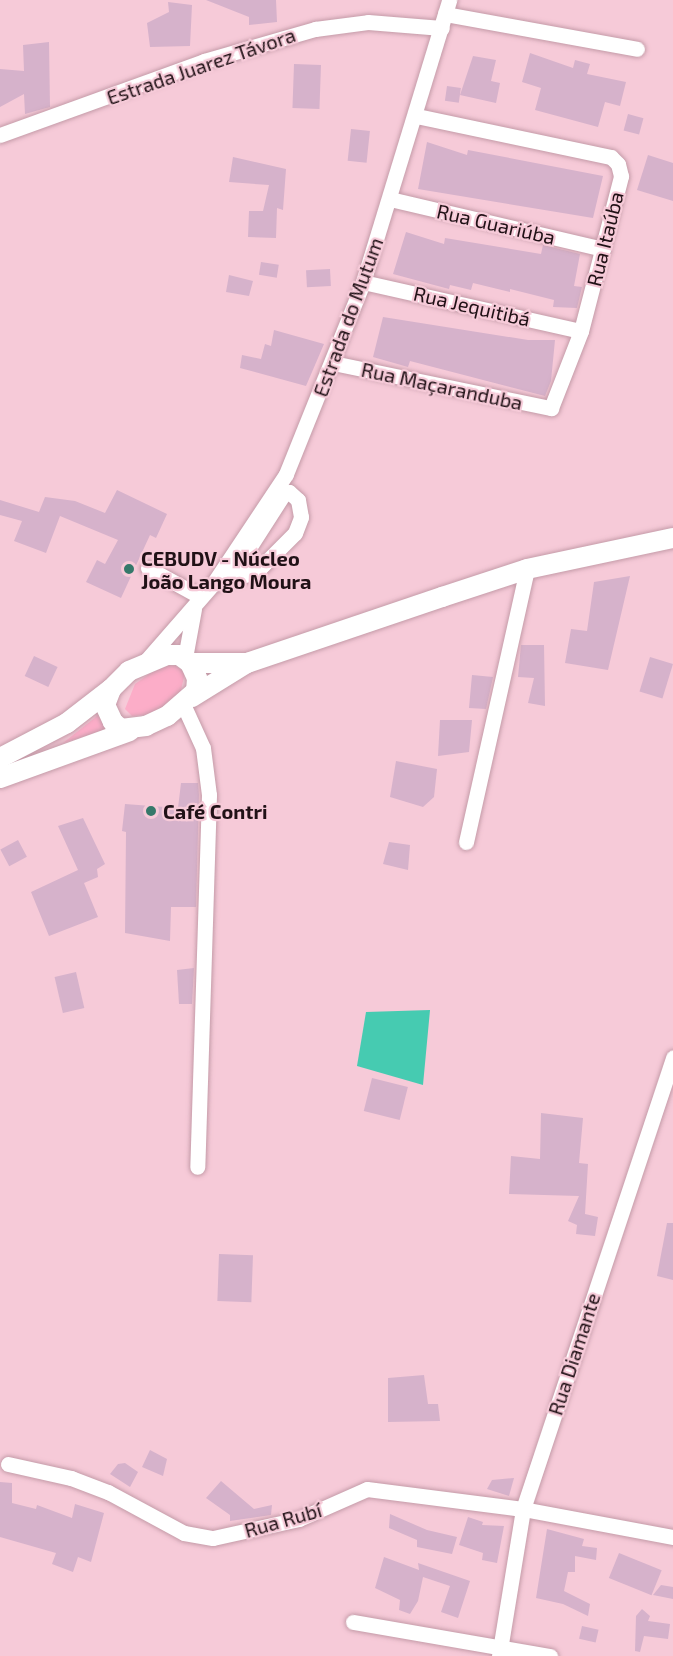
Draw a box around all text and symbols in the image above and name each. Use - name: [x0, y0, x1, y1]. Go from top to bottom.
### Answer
- street label: Estrada Juarez Távora: [103, 22, 299, 110]
- street label: Rua Itaúba: [582, 189, 628, 289]
- street label: Rua Guariúba: [434, 199, 558, 249]
- street label: Estrada do Mutum: [308, 234, 388, 400]
- street label: Rua Jequitibá: [411, 281, 533, 331]
- street label: Rua Maçaranduba: [359, 357, 525, 415]
- place label: CEBUDV - Núcleo João Lango Moura: [141, 546, 311, 593]
- marker: CEBUDV - Núcleo João Lango Moura: [122, 562, 136, 576]
- place label: Café Contri: [163, 799, 268, 823]
- marker: Café Contri: [144, 804, 158, 818]
- street label: Rua Diamante: [543, 1290, 605, 1418]
- street label: Rua Rubí: [242, 1498, 324, 1542]

